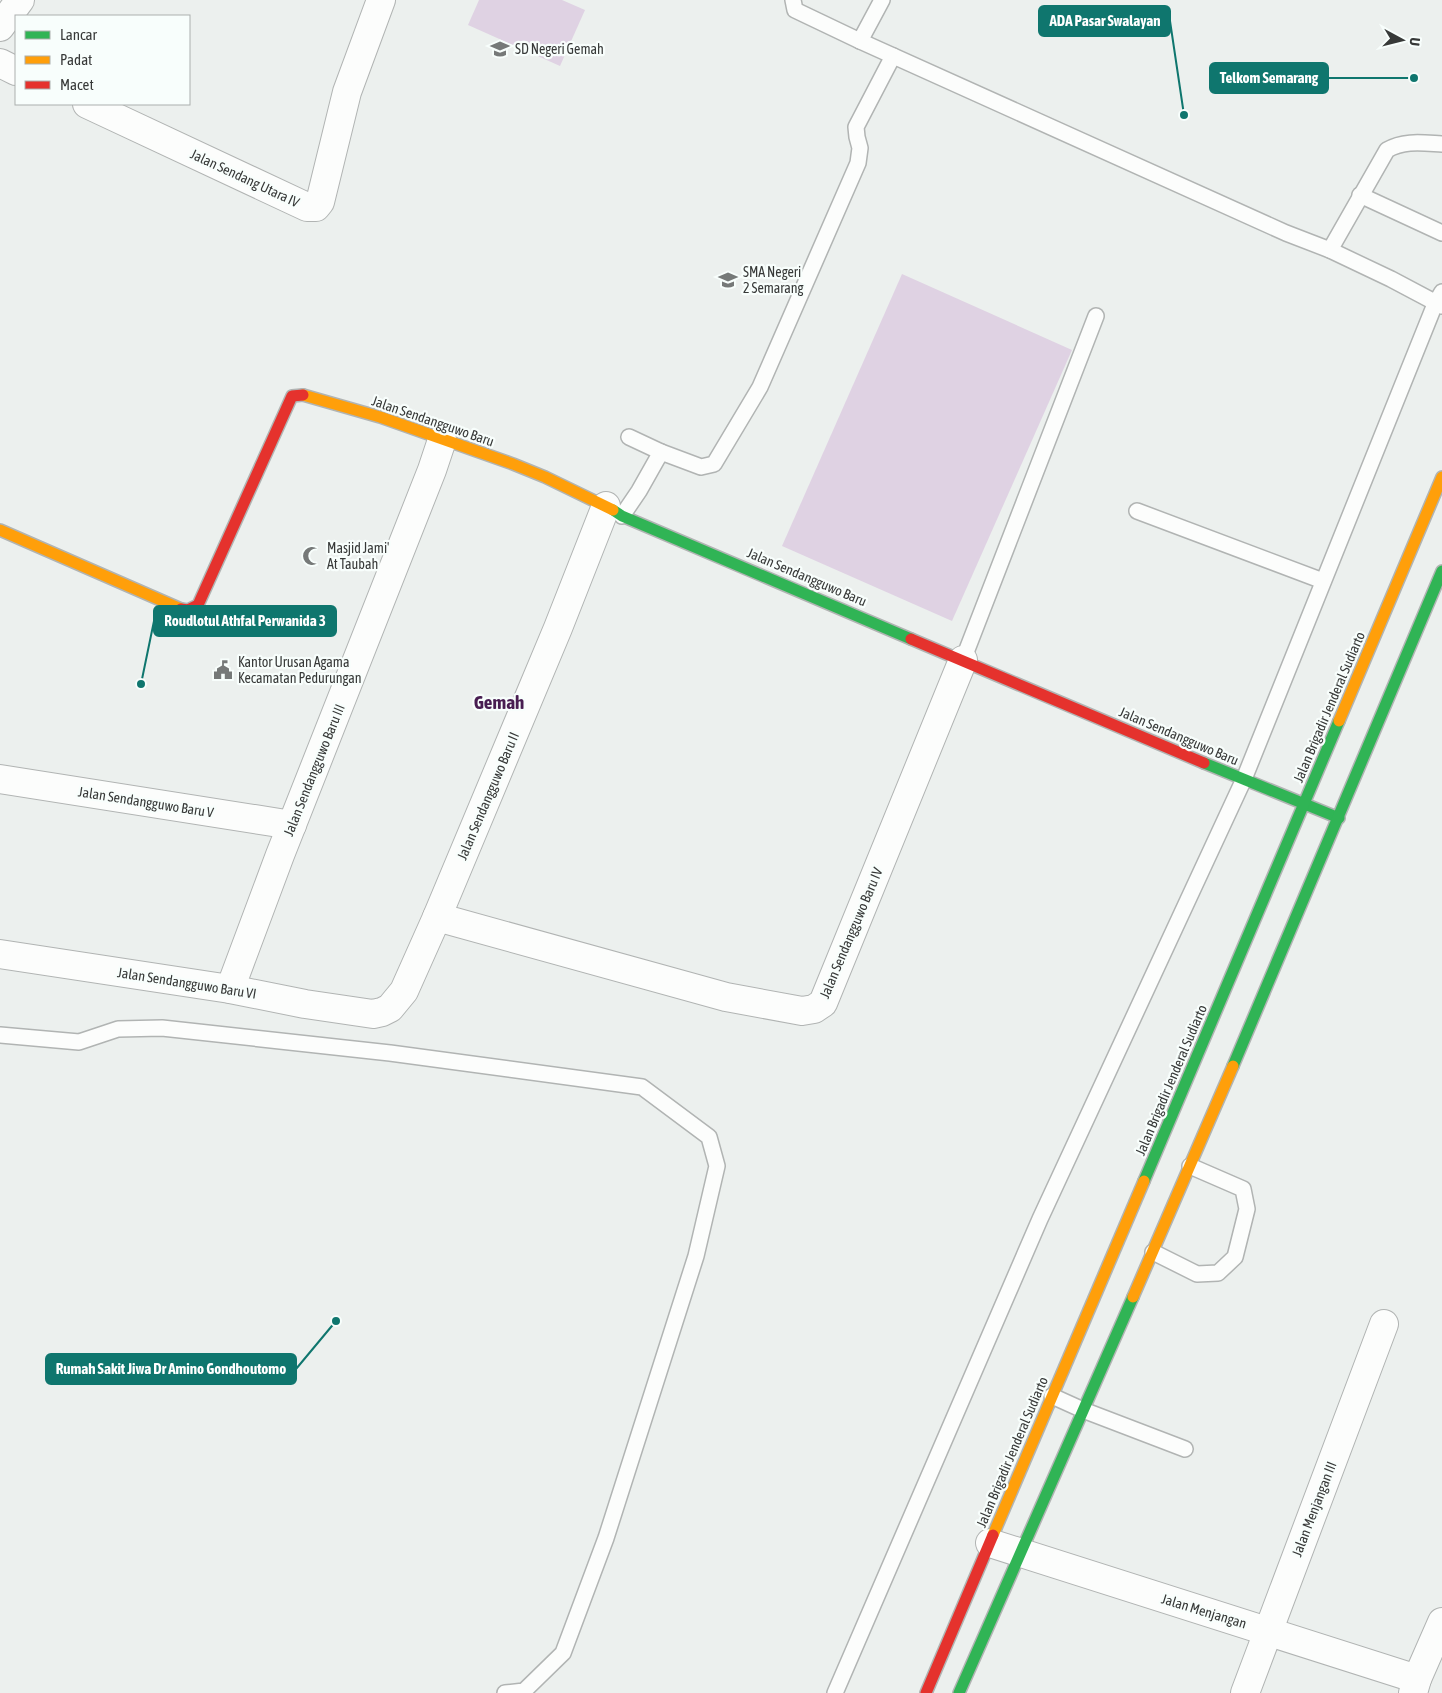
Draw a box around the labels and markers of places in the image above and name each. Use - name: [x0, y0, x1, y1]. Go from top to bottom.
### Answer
- callout: ADA Pasar Swalayan: [1039, 6, 1170, 36]
- school or university icon: SD Negeri Gemah: [489, 38, 511, 60]
- place label: SD Negeri Gemah: [515, 41, 604, 57]
- callout: Telkom Semarang: [1210, 63, 1328, 93]
- place label: SMA Negeri 2 Semarang: [743, 264, 804, 296]
- school or university icon: SMA Negeri 2 Semarang: [717, 269, 739, 291]
- place label: Masjid Jami' At Taubah: [327, 540, 389, 572]
- mosque icon: Masjid Jami' At Taubah: [301, 545, 323, 567]
- callout: Roudlotul Athfal Perwanida 3: [154, 606, 336, 636]
- place label: Kantor Urusan Agama Kecamatan Pedurungan: [238, 654, 362, 686]
- public building icon: Kantor Urusan Agama Kecamatan Pedurungan: [212, 659, 234, 681]
- callout: Rumah Sakit Jiwa Dr Amino Gondhoutomo: [46, 1354, 296, 1384]

